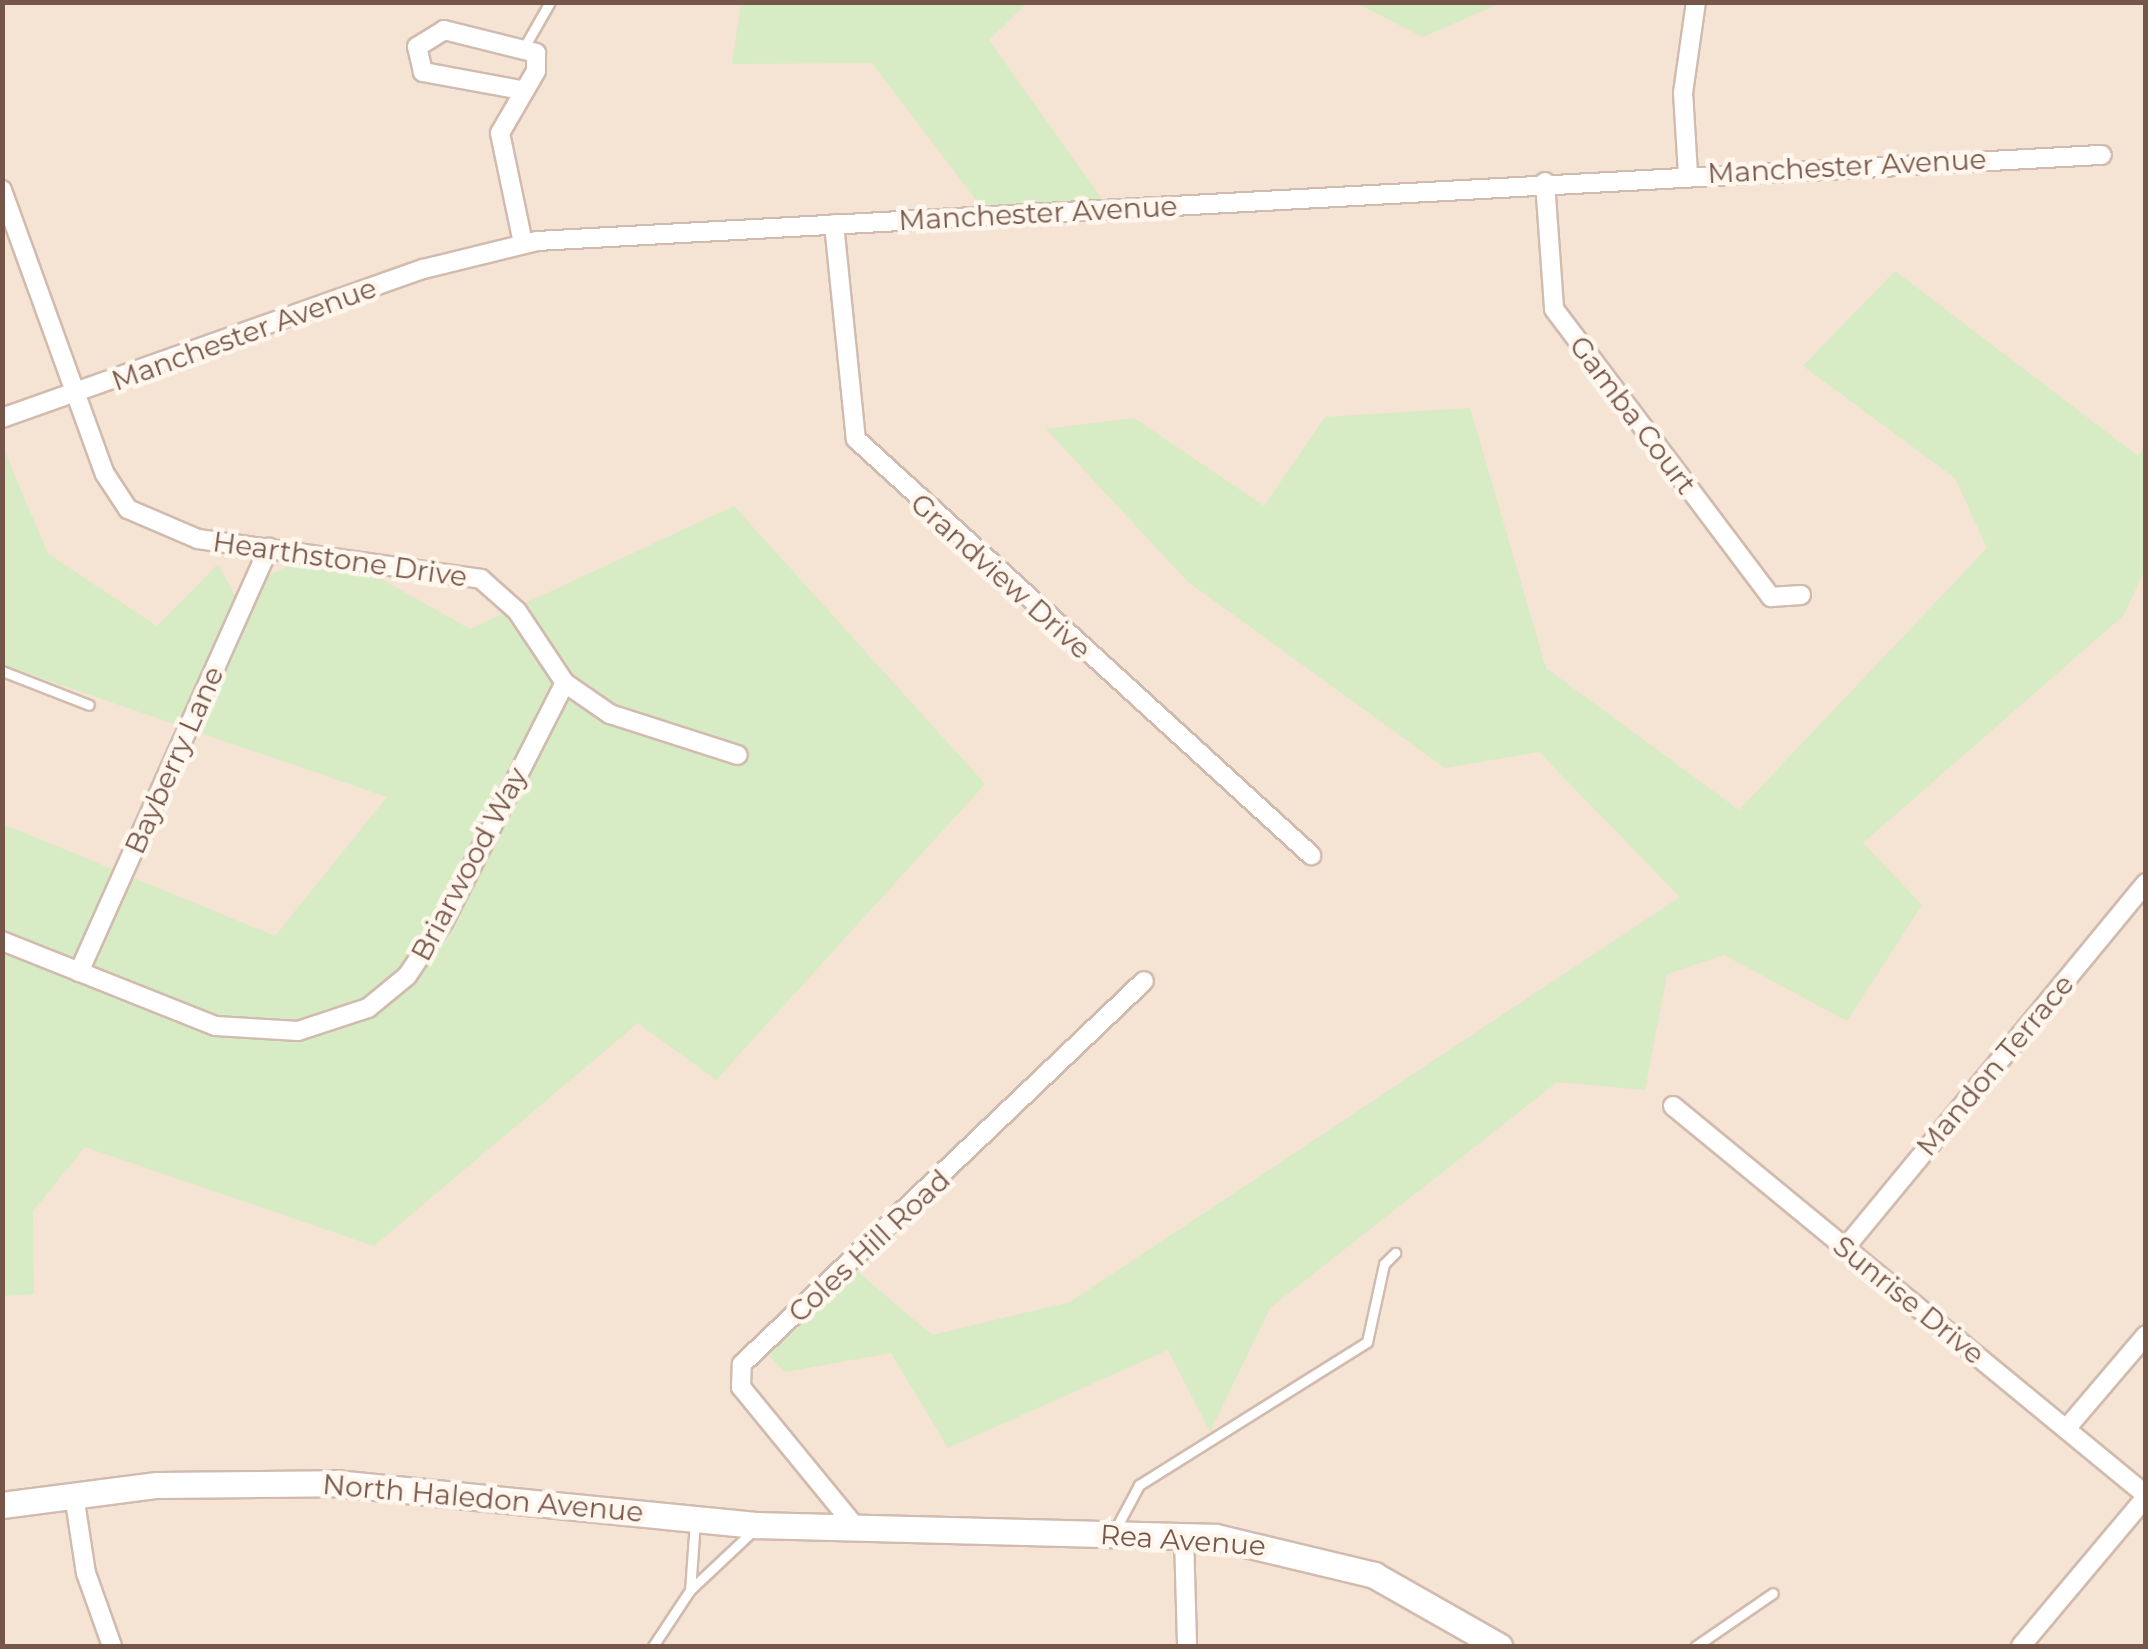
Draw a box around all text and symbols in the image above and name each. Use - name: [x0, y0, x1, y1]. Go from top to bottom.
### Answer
- street label: Manchester Avenue: [1707, 142, 1987, 190]
- street label: Manchester Avenue: [898, 189, 1178, 237]
- street label: Manchester Avenue: [107, 270, 381, 398]
- street label: Gamba Court: [1563, 329, 1703, 501]
- street label: Grandview Drive: [904, 486, 1098, 666]
- street label: Hearthstone Drive: [211, 525, 469, 593]
- street label: Bayberry Lane: [118, 661, 230, 859]
- street label: Briarwood Way: [404, 762, 534, 966]
- street label: Mandon Terrace: [1909, 967, 2081, 1163]
- street label: Coles Hill Road: [781, 1163, 957, 1329]
- street label: Sunrise Drive: [1827, 1229, 1991, 1371]
- street label: North Haledon Avenue: [321, 1467, 645, 1529]
- street label: Rea Avenue: [1099, 1517, 1267, 1563]

